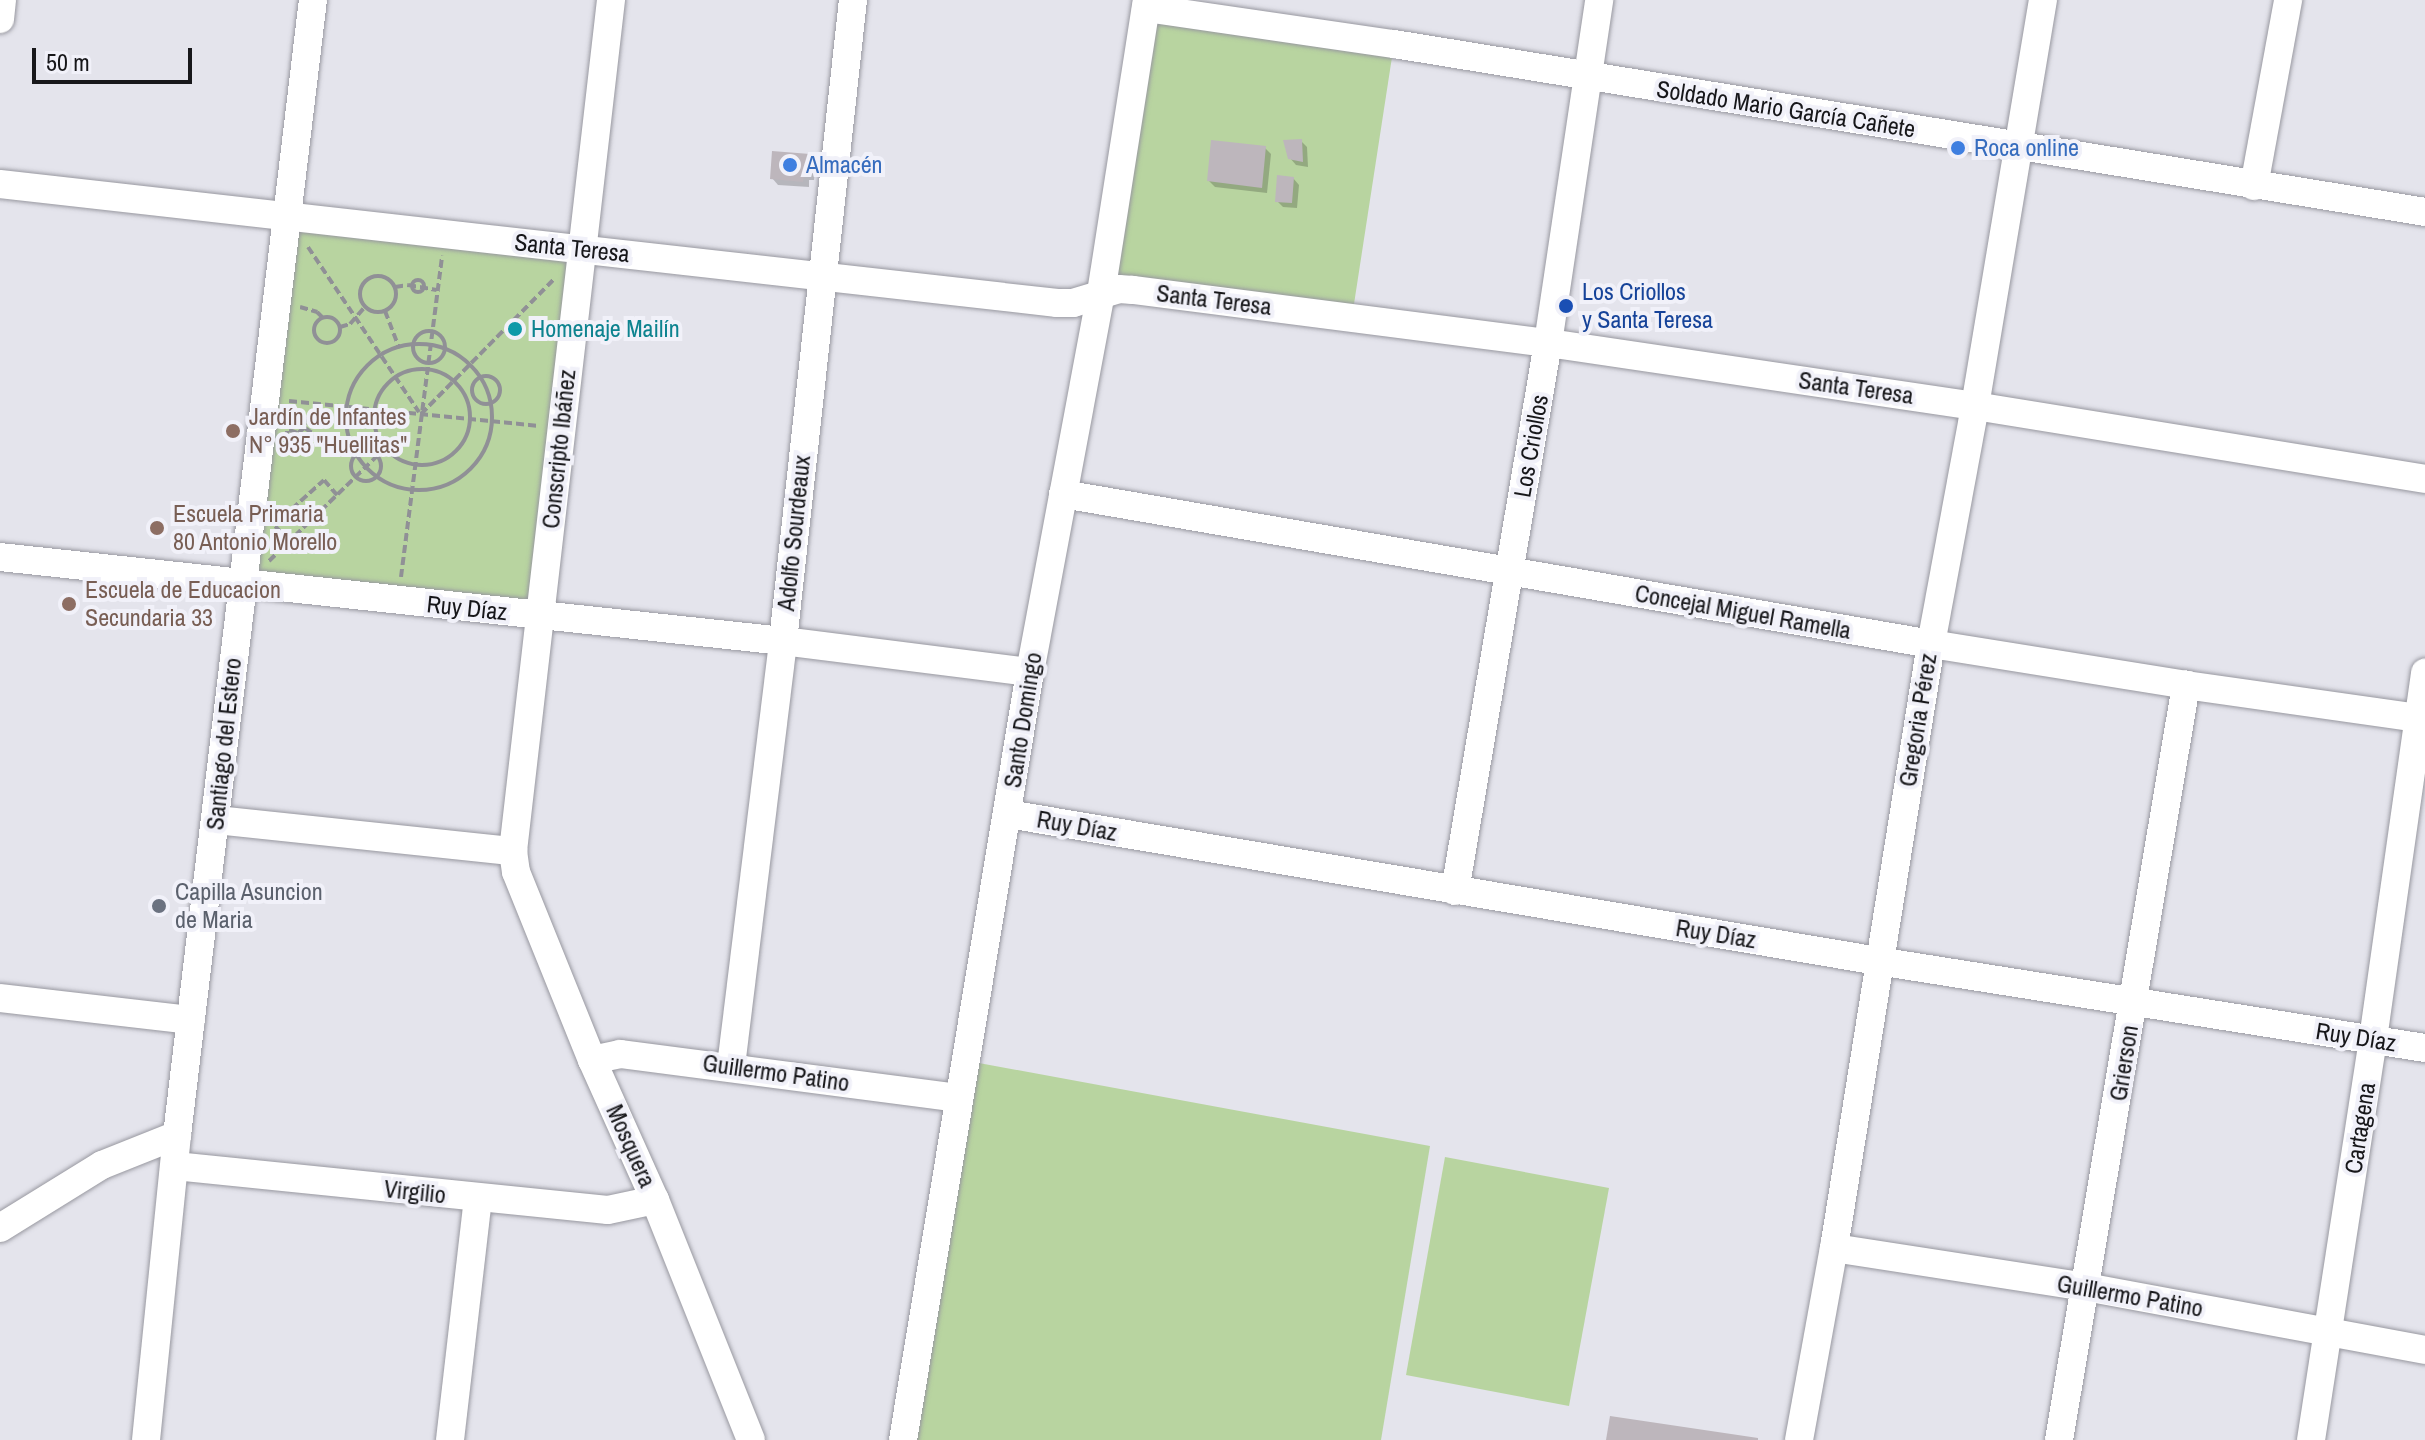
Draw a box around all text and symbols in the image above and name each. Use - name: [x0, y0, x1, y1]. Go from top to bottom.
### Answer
- scale bar: [36, 32, 196, 82]
- text: 50 m: [46, 46, 90, 78]
- street label: Soldado Mario García Cañete: [1655, 74, 1917, 144]
- place label: Roca online: [1974, 134, 2079, 162]
- marker: Roca online: [1949, 139, 1967, 157]
- place label: Almacén: [806, 151, 883, 179]
- marker: Almacén: [781, 156, 799, 174]
- street label: Santa Teresa: [513, 228, 631, 268]
- place label: Los Criollos y Santa Teresa: [1582, 278, 1713, 334]
- street label: Santa Teresa: [1155, 279, 1273, 321]
- marker: Los Criollos y Santa Teresa: [1557, 297, 1575, 315]
- place label: Homenaje Mailín: [531, 315, 680, 343]
- marker: Homenaje Mailín: [506, 320, 524, 338]
- street label: Santa Teresa: [1797, 366, 1915, 410]
- street label: Conscripto Ibáñez: [536, 368, 582, 530]
- street label: Los Criollos: [1508, 392, 1554, 500]
- place label: Jardín de Infantes N° 935 "Huellitas": [249, 403, 407, 459]
- marker: Jardín de Infantes N° 935 "Huellitas": [224, 422, 242, 440]
- street label: Adolfo Sourdeaux: [772, 454, 816, 612]
- place label: Escuela Primaria 80 Antonio Morello: [173, 500, 338, 556]
- marker: Escuela Primaria 80 Antonio Morello: [148, 519, 166, 537]
- place label: Escuela de Educacion Secundaria 33: [85, 576, 281, 632]
- street label: Concejal Miguel Ramella: [1633, 579, 1853, 645]
- street label: Ruy Díaz: [425, 589, 509, 627]
- marker: Escuela de Educacion Secundaria 33: [60, 595, 78, 613]
- street label: Santo Domingo: [998, 650, 1048, 790]
- street label: Gregoria Pérez: [1893, 651, 1943, 789]
- street label: Santiago del Estero: [201, 657, 247, 831]
- street label: Ruy Díaz: [1035, 805, 1119, 847]
- place label: Capilla Asuncion de Maria: [175, 878, 324, 934]
- marker: Capilla Asuncion de Maria: [150, 897, 168, 915]
- street label: Ruy Díaz: [1674, 913, 1758, 955]
- street label: Ruy Díaz: [2314, 1016, 2398, 1058]
- street label: Grierson: [2104, 1023, 2144, 1103]
- street label: Guillermo Patino: [701, 1048, 851, 1098]
- street label: Cartagena: [2339, 1080, 2381, 1176]
- street label: Mosquera: [600, 1100, 662, 1192]
- street label: Virgilio: [383, 1174, 447, 1210]
- street label: Guillermo Patino: [2055, 1269, 2205, 1323]

